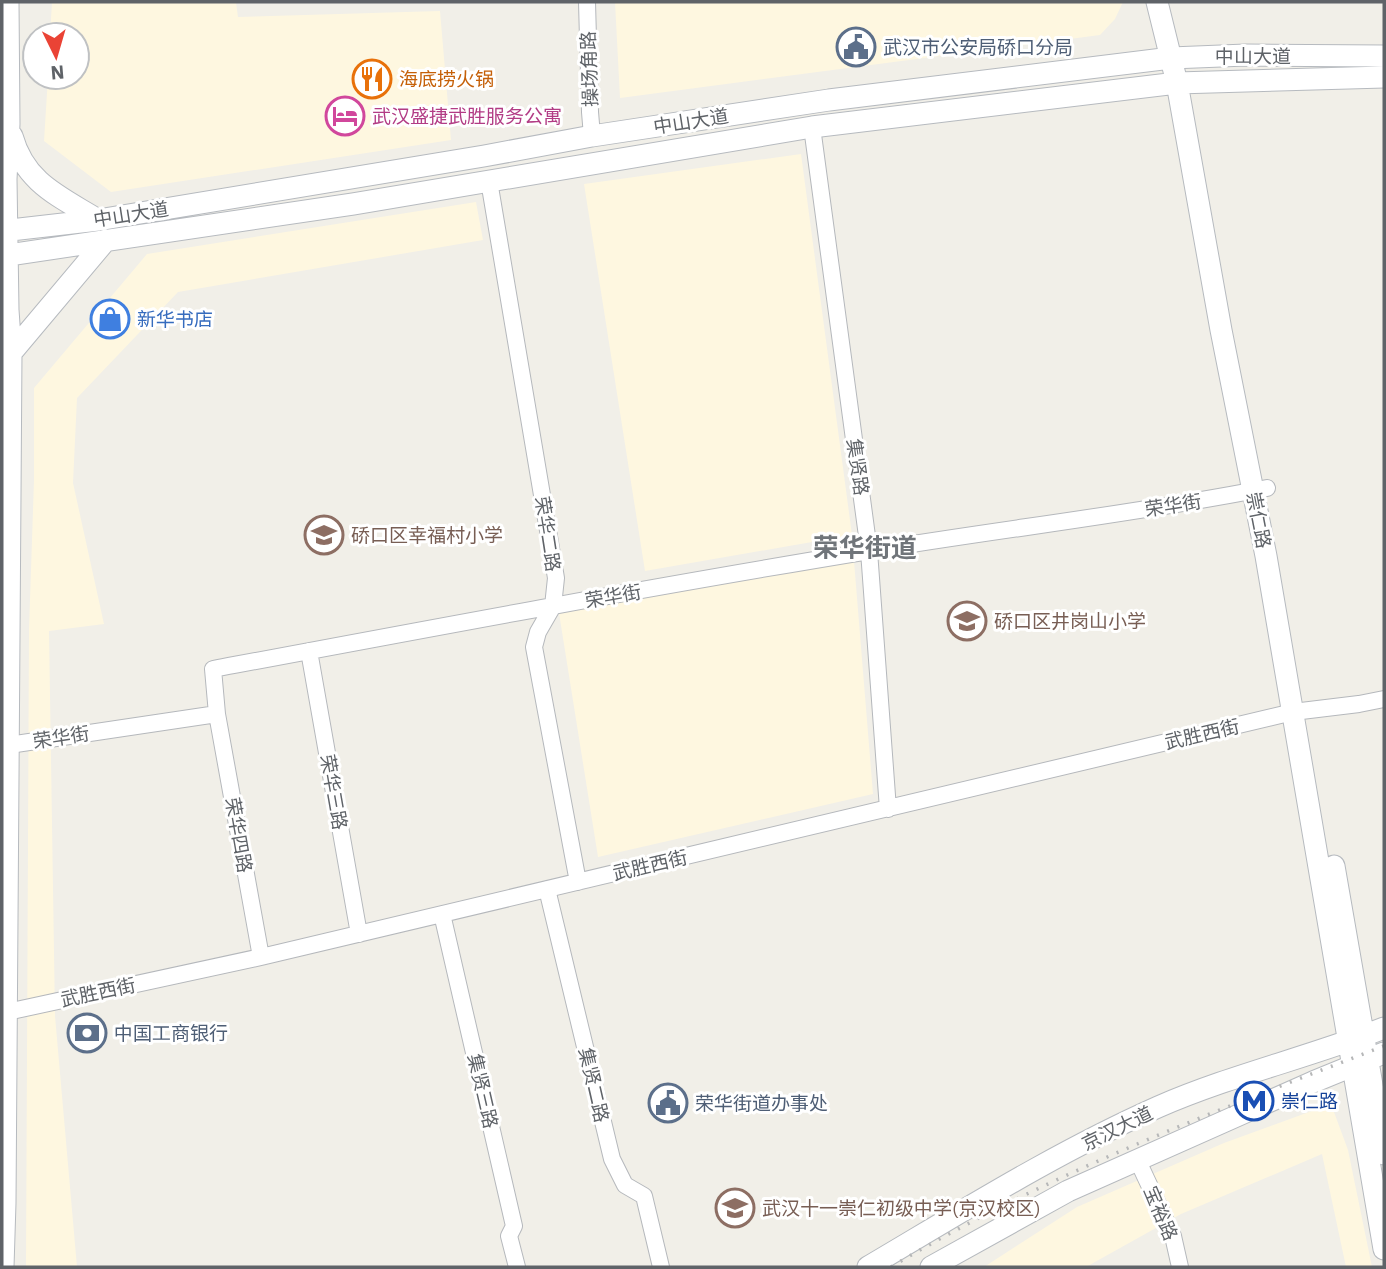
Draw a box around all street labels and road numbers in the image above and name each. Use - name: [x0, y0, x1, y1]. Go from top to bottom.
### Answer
- street label: 操场角路: [576, 31, 602, 107]
- street label: 中山大道: [1215, 44, 1291, 68]
- street label: 中山大道: [652, 103, 730, 139]
- street label: 中山大道: [92, 196, 170, 232]
- street label: 集贤路: [842, 437, 874, 497]
- street label: 荣华街: [1143, 489, 1203, 521]
- street label: 崇仁路: [1242, 490, 1276, 550]
- street label: 荣华二路: [530, 495, 566, 573]
- street label: 荣华街: [583, 579, 643, 613]
- street label: 武胜西街: [1162, 714, 1242, 754]
- street label: 荣华街: [31, 721, 91, 753]
- street label: 荣华三路: [316, 752, 352, 832]
- street label: 荣华四路: [221, 795, 257, 875]
- street label: 武胜西街: [610, 845, 690, 885]
- street label: 武胜西街: [58, 972, 138, 1012]
- street label: 集贤二路: [574, 1045, 614, 1125]
- street label: 集贤三路: [463, 1051, 503, 1131]
- street label: 京汉大道: [1078, 1101, 1156, 1155]
- street label: 宝裕路: [1139, 1182, 1183, 1244]

